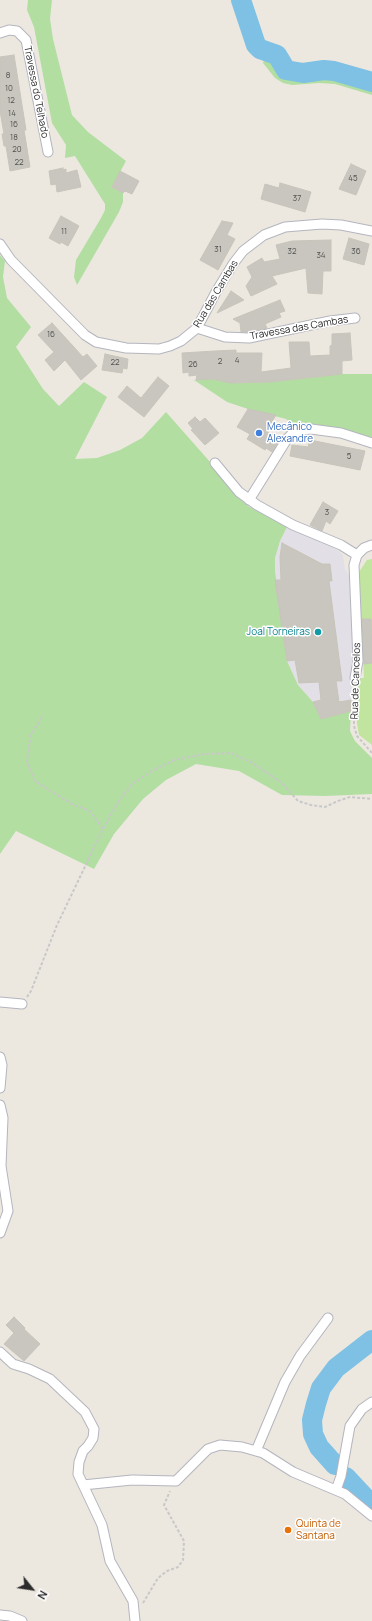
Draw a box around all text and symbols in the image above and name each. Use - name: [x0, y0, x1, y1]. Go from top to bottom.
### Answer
- street label: Travessa do Telhado: [21, 45, 51, 139]
- house number: 8: [6, 71, 10, 81]
- house number: 10: [5, 84, 13, 94]
- house number: 12: [7, 96, 15, 106]
- house number: 14: [8, 109, 16, 119]
- house number: 16: [10, 120, 18, 130]
- house number: 18: [10, 133, 18, 143]
- house number: 20: [12, 145, 22, 155]
- house number: 22: [14, 158, 24, 168]
- house number: 45: [348, 174, 358, 184]
- house number: 37: [293, 194, 301, 204]
- house number: 11: [61, 227, 67, 237]
- house number: 31: [214, 245, 222, 255]
- house number: 32: [288, 247, 296, 257]
- house number: 36: [351, 247, 361, 257]
- house number: 34: [316, 251, 326, 261]
- street label: Rua das Cambas: [191, 258, 241, 330]
- street label: Travessa das Cambas: [249, 313, 349, 343]
- house number: 16: [47, 330, 55, 340]
- house number: 4: [235, 356, 239, 366]
- house number: 2: [218, 357, 222, 367]
- house number: 22: [110, 358, 120, 368]
- house number: 26: [188, 360, 198, 370]
- place label: Mecânico Alexandre: [267, 421, 313, 444]
- marker: Mecânico Alexandre: [254, 428, 264, 438]
- house number: 5: [347, 452, 351, 462]
- house number: 3: [325, 508, 329, 518]
- place label: Joal Torneiras: [247, 626, 310, 638]
- marker: Joal Torneiras: [313, 627, 323, 637]
- street label: Rua de Cancelos: [349, 642, 363, 720]
- place label: Quinta de Santana: [296, 1518, 341, 1542]
- marker: Quinta de Santana: [283, 1525, 293, 1535]
- north arrow: [12, 1569, 52, 1609]
- text: N: [34, 1588, 51, 1602]

